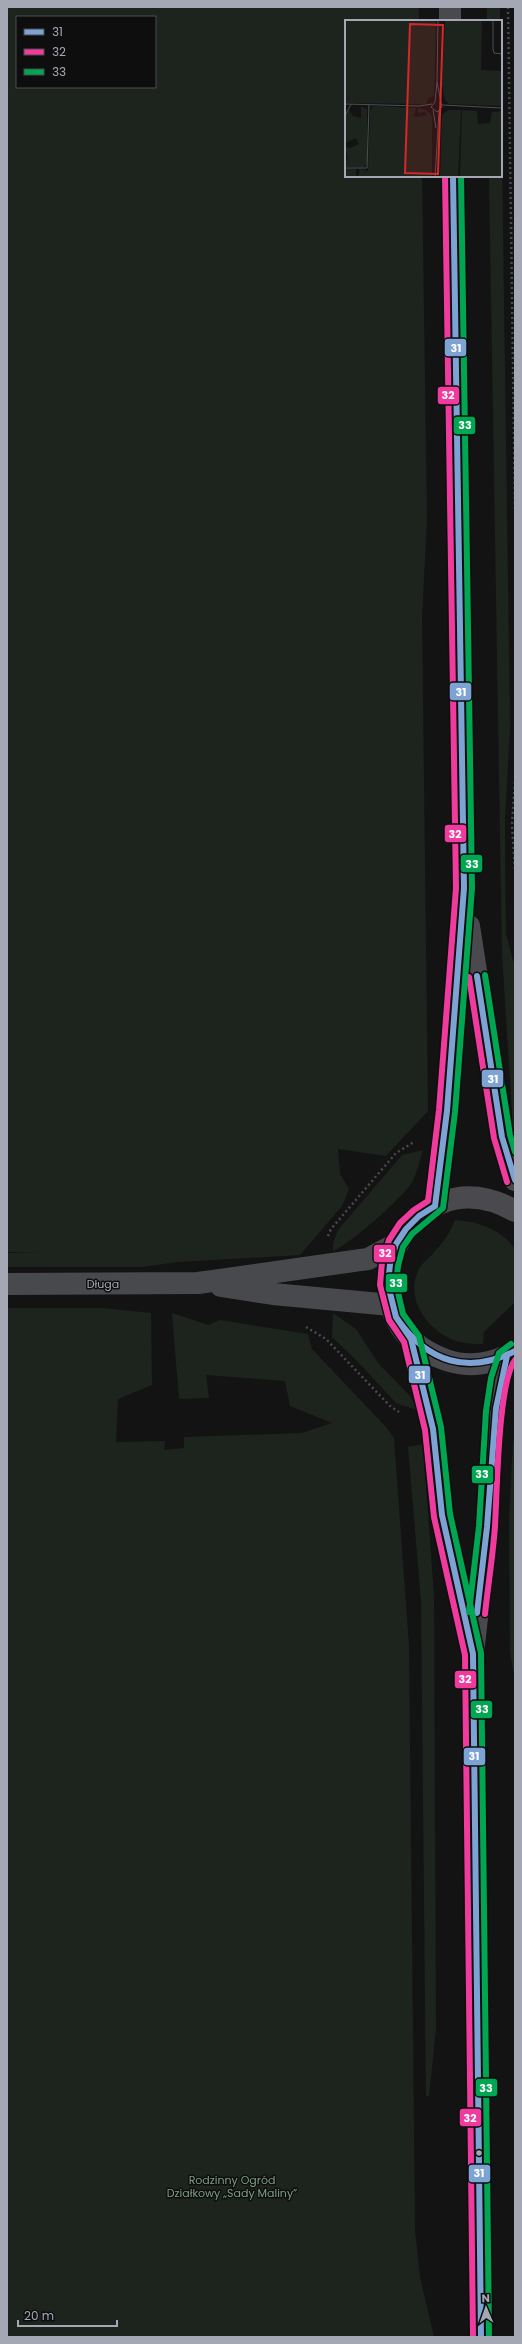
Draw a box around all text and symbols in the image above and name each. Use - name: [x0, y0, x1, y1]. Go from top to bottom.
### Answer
- legend: [16, 16, 156, 88]
- inset map: [345, 20, 502, 177]
- text: 31: [52, 23, 63, 40]
- text: 32: [52, 43, 66, 60]
- text: 33: [52, 63, 66, 80]
- line badge: 31: [444, 338, 467, 357]
- text: 31: [451, 340, 461, 356]
- line badge: 32: [437, 386, 460, 405]
- text: 32: [442, 387, 454, 403]
- line badge: 33: [453, 416, 476, 435]
- text: 33: [458, 417, 472, 433]
- line badge: 31: [449, 682, 472, 701]
- text: 31: [456, 684, 466, 700]
- line badge: 32: [444, 824, 467, 843]
- text: 32: [449, 826, 461, 842]
- line badge: 33: [460, 854, 483, 873]
- text: 33: [465, 856, 479, 872]
- line badge: 31: [481, 1069, 504, 1088]
- text: 31: [488, 1071, 498, 1087]
- line badge: 32: [373, 1244, 396, 1263]
- text: 32: [379, 1245, 391, 1261]
- line badge: 33: [385, 1273, 408, 1293]
- text: 33: [389, 1275, 403, 1291]
- street label: Długa: [87, 1276, 119, 1292]
- line badge: 31: [408, 1365, 431, 1384]
- text: 31: [415, 1367, 425, 1383]
- line badge: 33: [471, 1465, 494, 1484]
- text: 33: [475, 1466, 489, 1482]
- line badge: 32: [454, 1670, 477, 1689]
- text: 32: [459, 1671, 471, 1687]
- line badge: 33: [470, 1700, 493, 1719]
- text: 33: [475, 1701, 489, 1717]
- line badge: 31: [463, 1747, 486, 1766]
- text: 31: [469, 1748, 479, 1764]
- line badge: 33: [475, 2078, 498, 2097]
- text: 33: [479, 2080, 493, 2096]
- line badge: 32: [459, 2108, 482, 2127]
- text: 32: [464, 2110, 476, 2126]
- unlabelled marker: [474, 2148, 484, 2158]
- line badge: 31: [468, 2164, 491, 2183]
- text: 31: [474, 2165, 484, 2181]
- park label: Rodzinny Ogród Działkowy „Sady Maliny”: [167, 2172, 297, 2201]
- north arrow: [466, 2288, 506, 2328]
- text: N: [481, 2290, 490, 2306]
- scale bar: [18, 2302, 117, 2328]
- text: 20 m: [24, 2307, 54, 2324]

